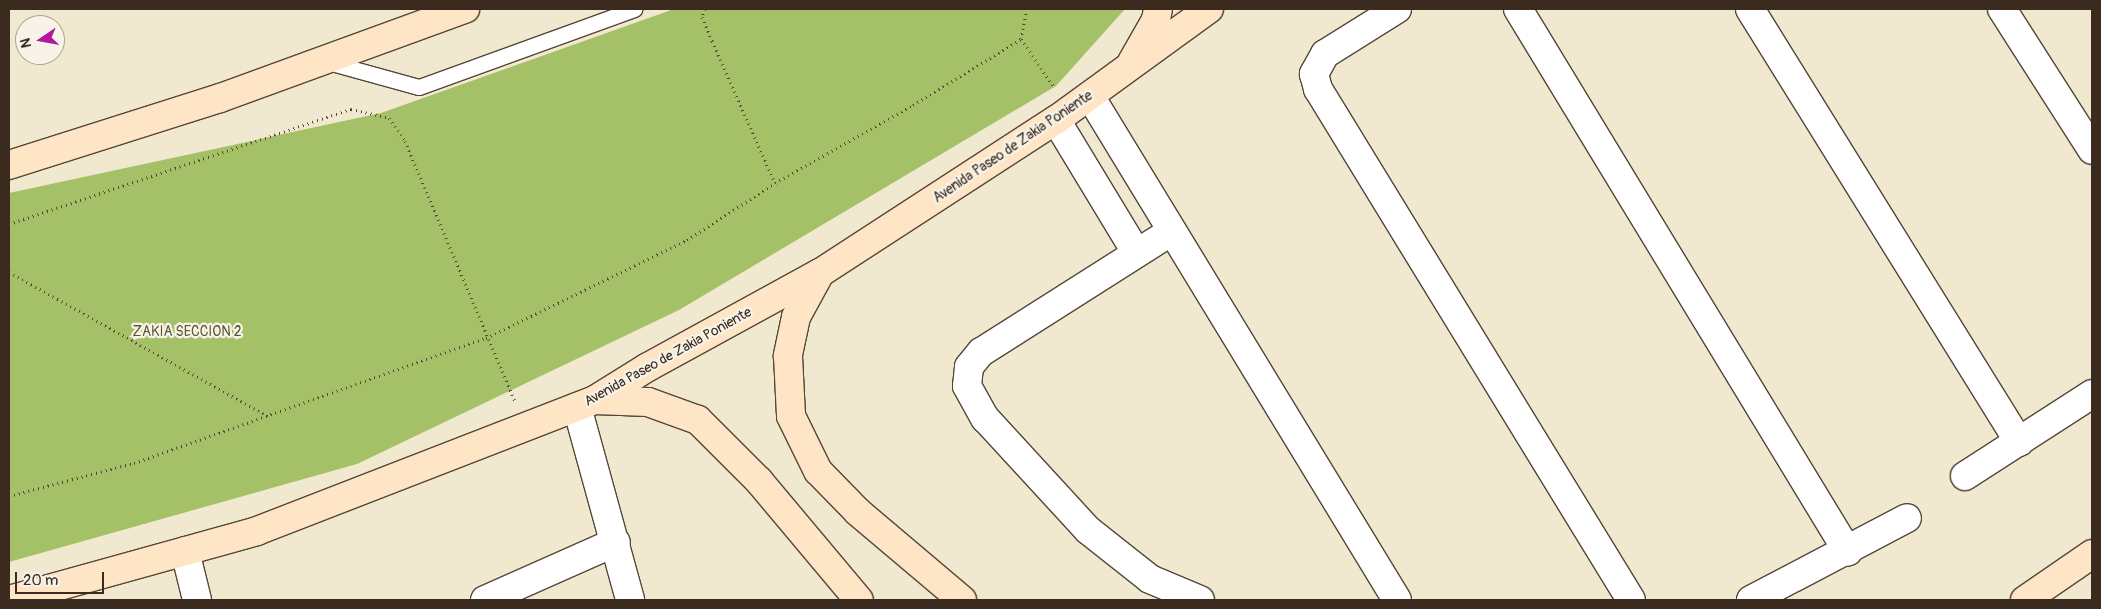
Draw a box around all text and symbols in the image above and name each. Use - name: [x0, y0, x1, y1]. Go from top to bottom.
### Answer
- north arrow: [15, 15, 65, 65]
- text: N: [17, 37, 35, 49]
- street label: Avenida Paseo de Zakia Poniente: [930, 87, 1096, 207]
- street label: Avenida Paseo de Zakia Poniente: [581, 304, 755, 410]
- park label: ZAKIA SECCION 2: [132, 324, 242, 340]
- scale bar: [18, 562, 106, 594]
- text: 20 m: [23, 571, 58, 590]

